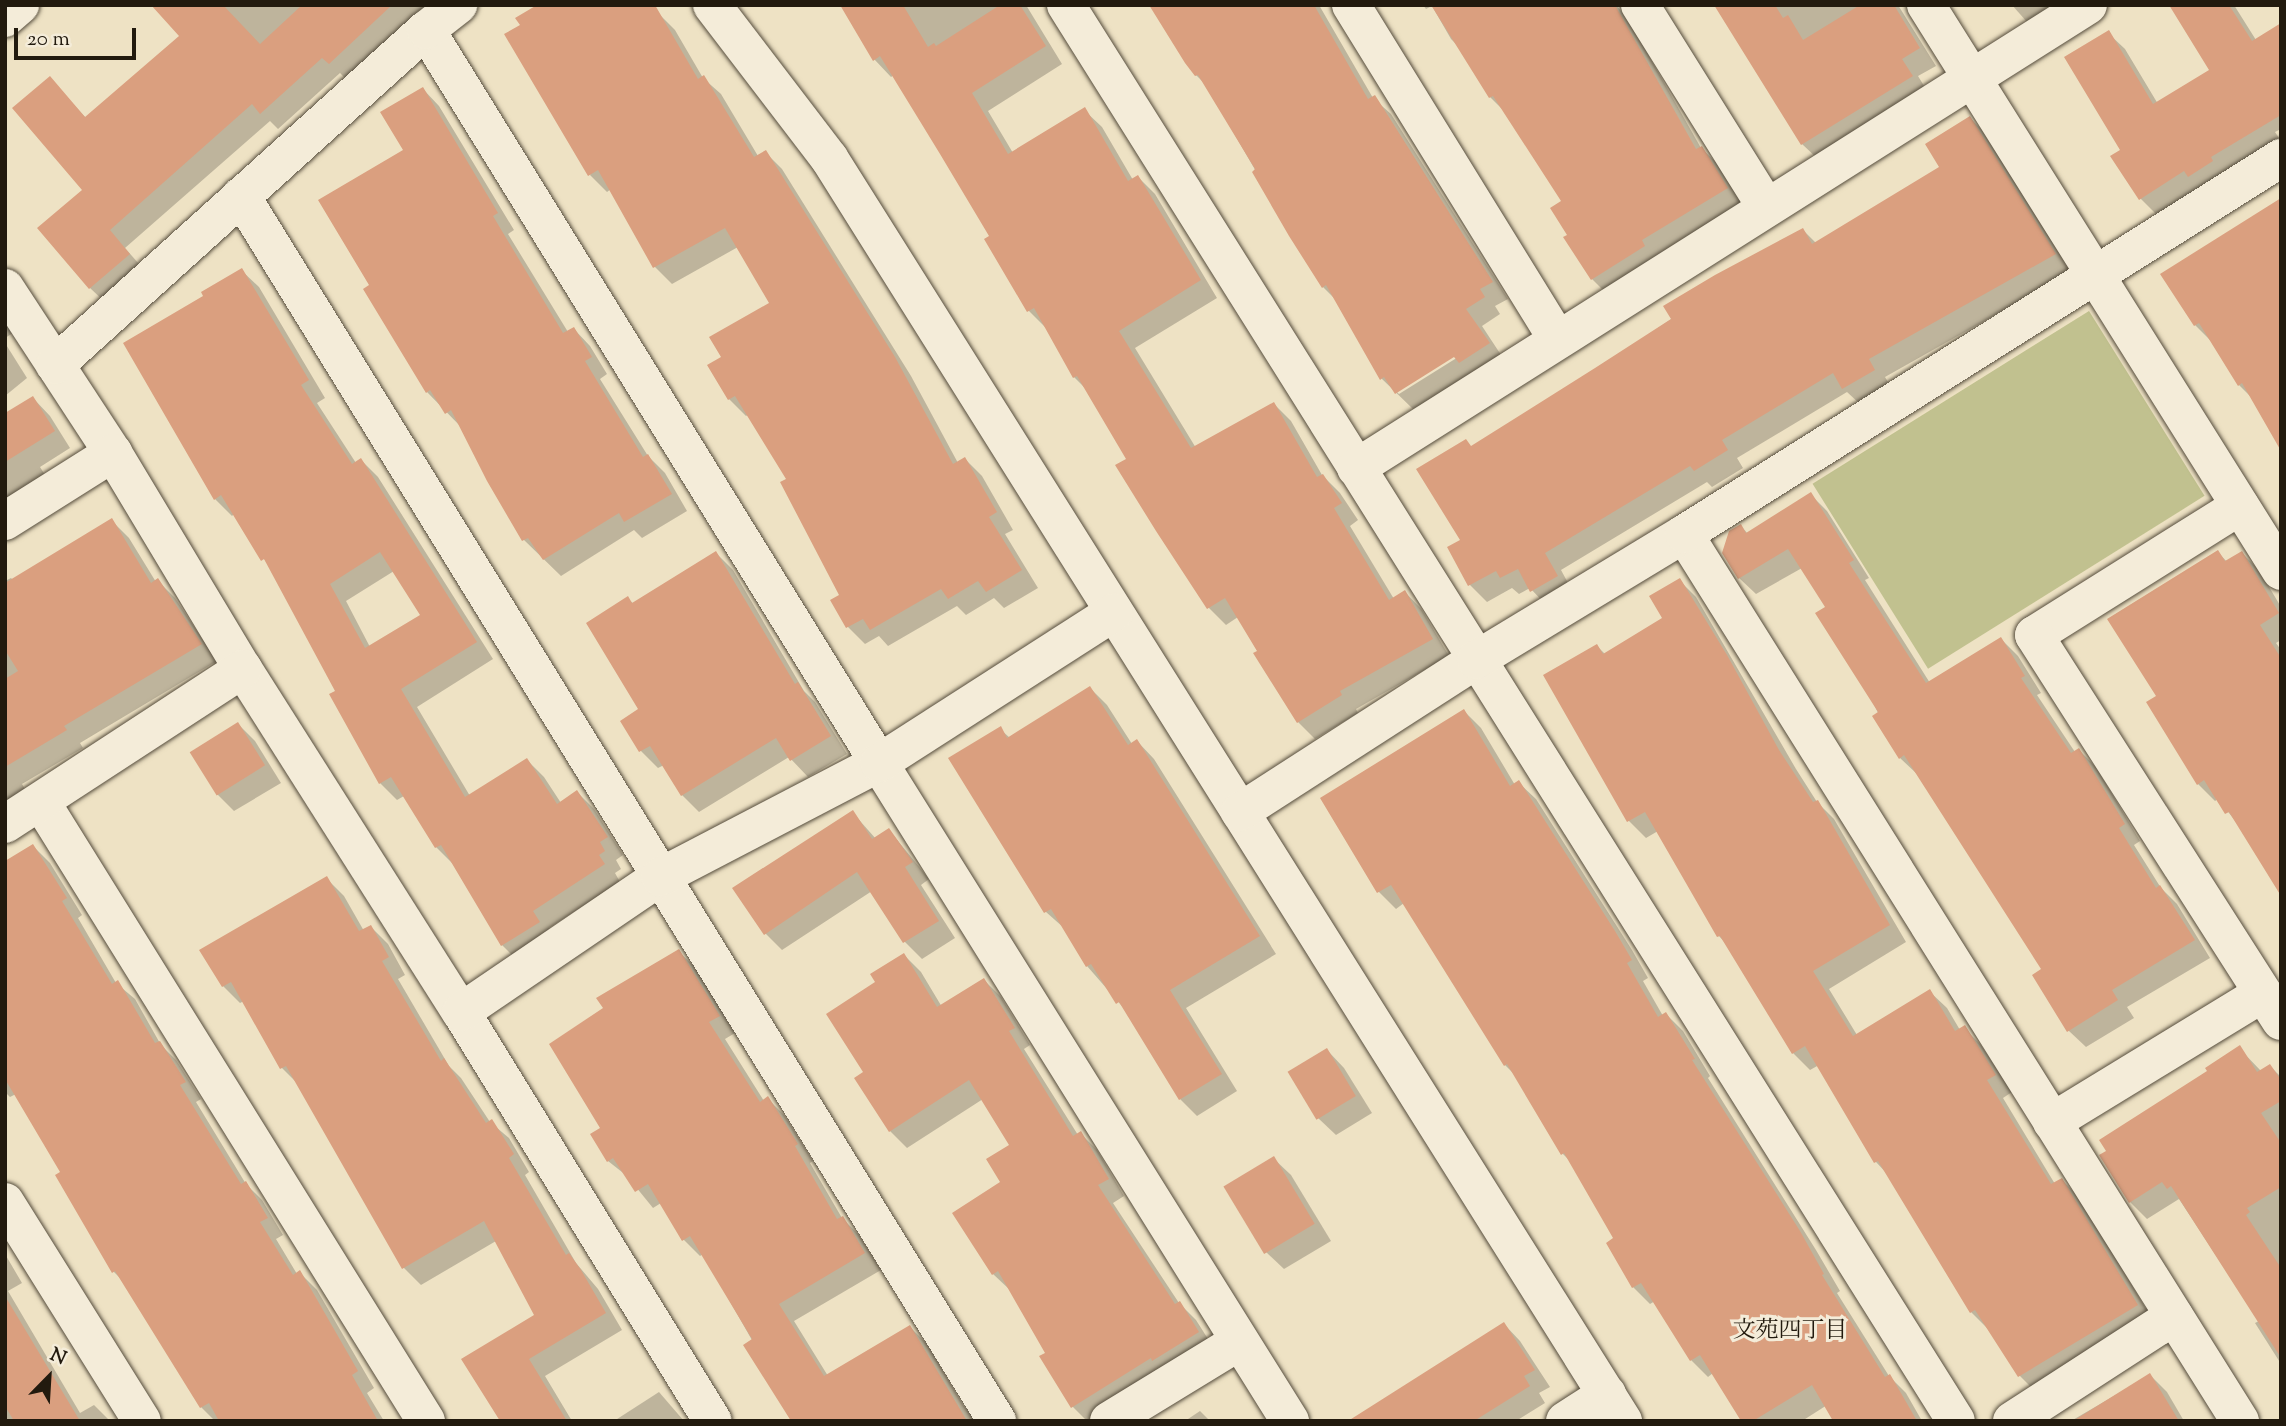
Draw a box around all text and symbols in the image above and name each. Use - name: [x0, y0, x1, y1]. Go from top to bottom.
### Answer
- scale bar: [18, 14, 140, 58]
- text: 20 m: [27, 25, 70, 55]
- district label: 文苑四丁目: [1733, 1318, 1847, 1346]
- north arrow: [14, 1342, 84, 1412]
- text: N: [45, 1342, 70, 1373]

